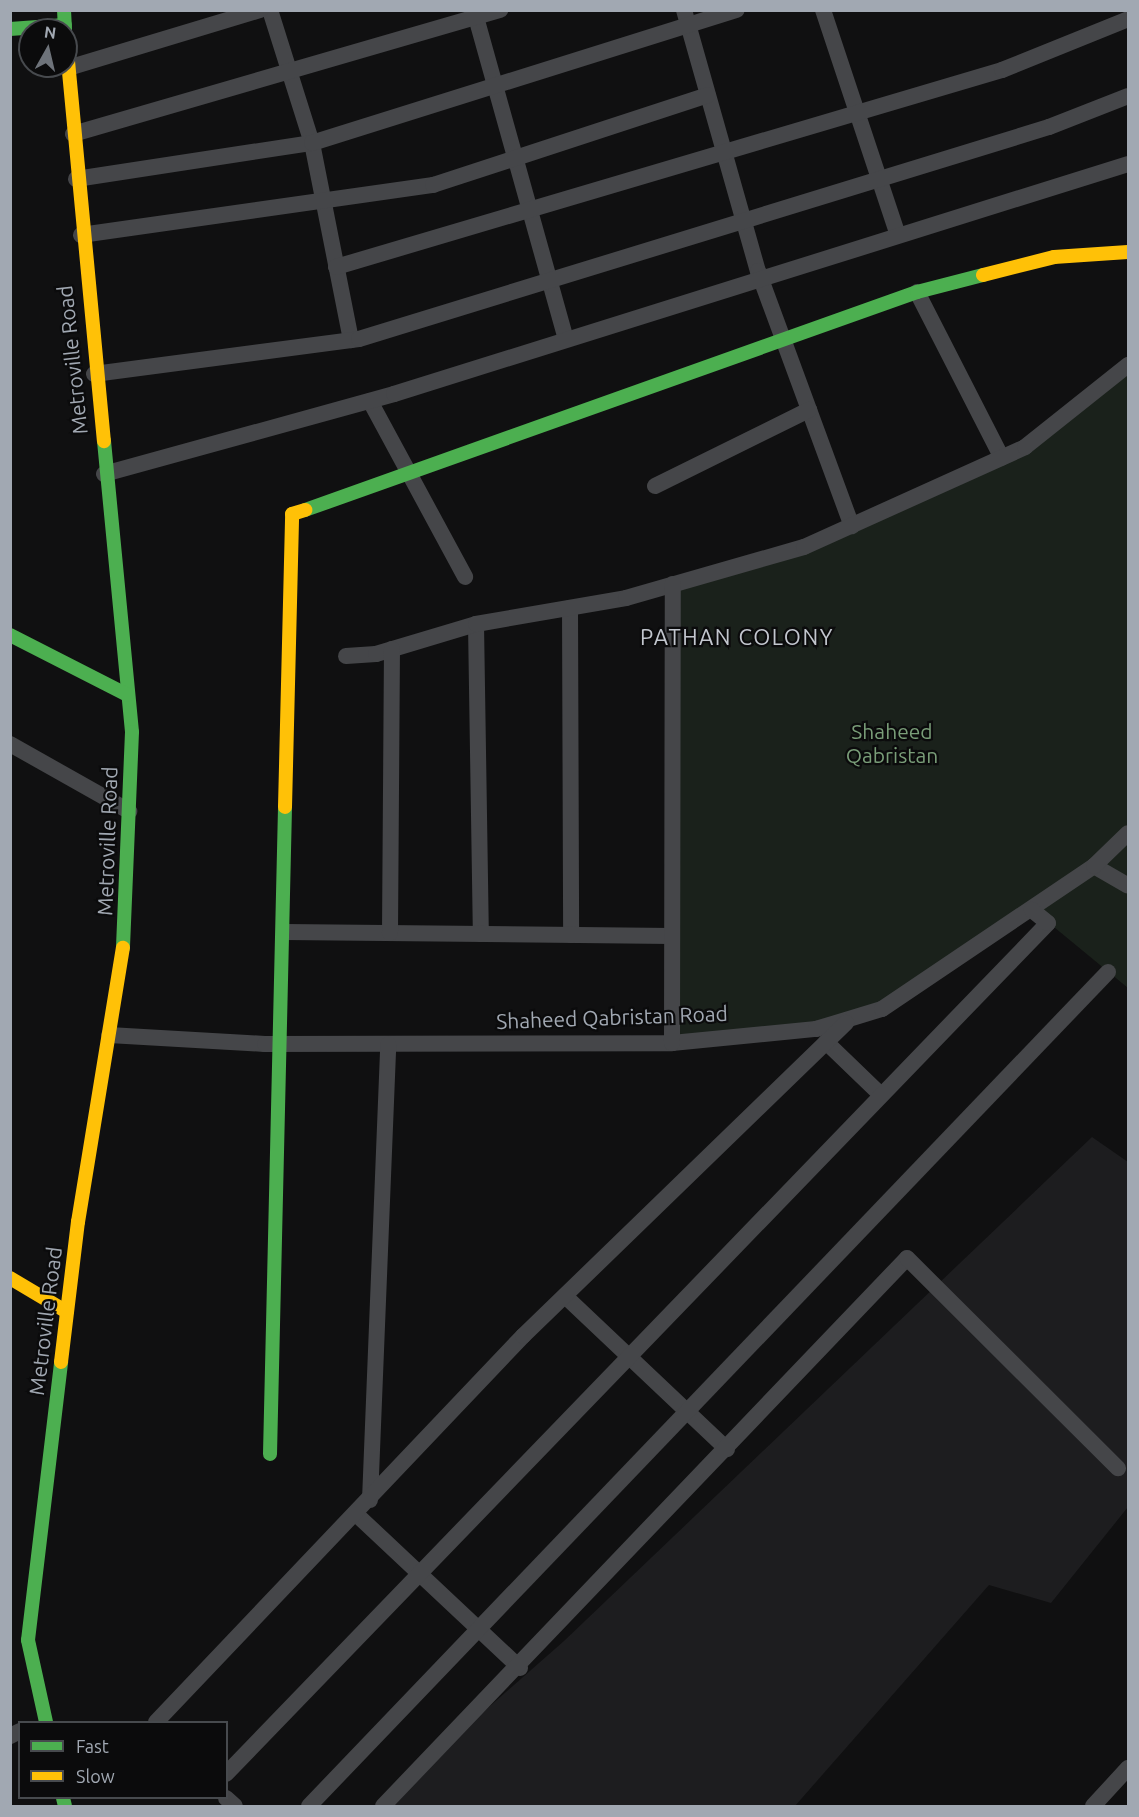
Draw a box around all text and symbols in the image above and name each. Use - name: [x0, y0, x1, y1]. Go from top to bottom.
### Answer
- north arrow: [18, 18, 78, 78]
- text: N: [43, 22, 57, 42]
- street label: Metroville Road: [52, 284, 92, 436]
- district label: PATHAN COLONY: [640, 624, 834, 650]
- park label: Shaheed Qabristan: [846, 718, 938, 768]
- street label: Metroville Road: [92, 766, 122, 916]
- street label: Shaheed Qabristan Road: [496, 1000, 728, 1034]
- street label: Metroville Road: [23, 1245, 67, 1397]
- legend: [18, 1721, 228, 1799]
- text: Fast: [76, 1736, 109, 1756]
- text: Slow: [76, 1766, 115, 1786]

